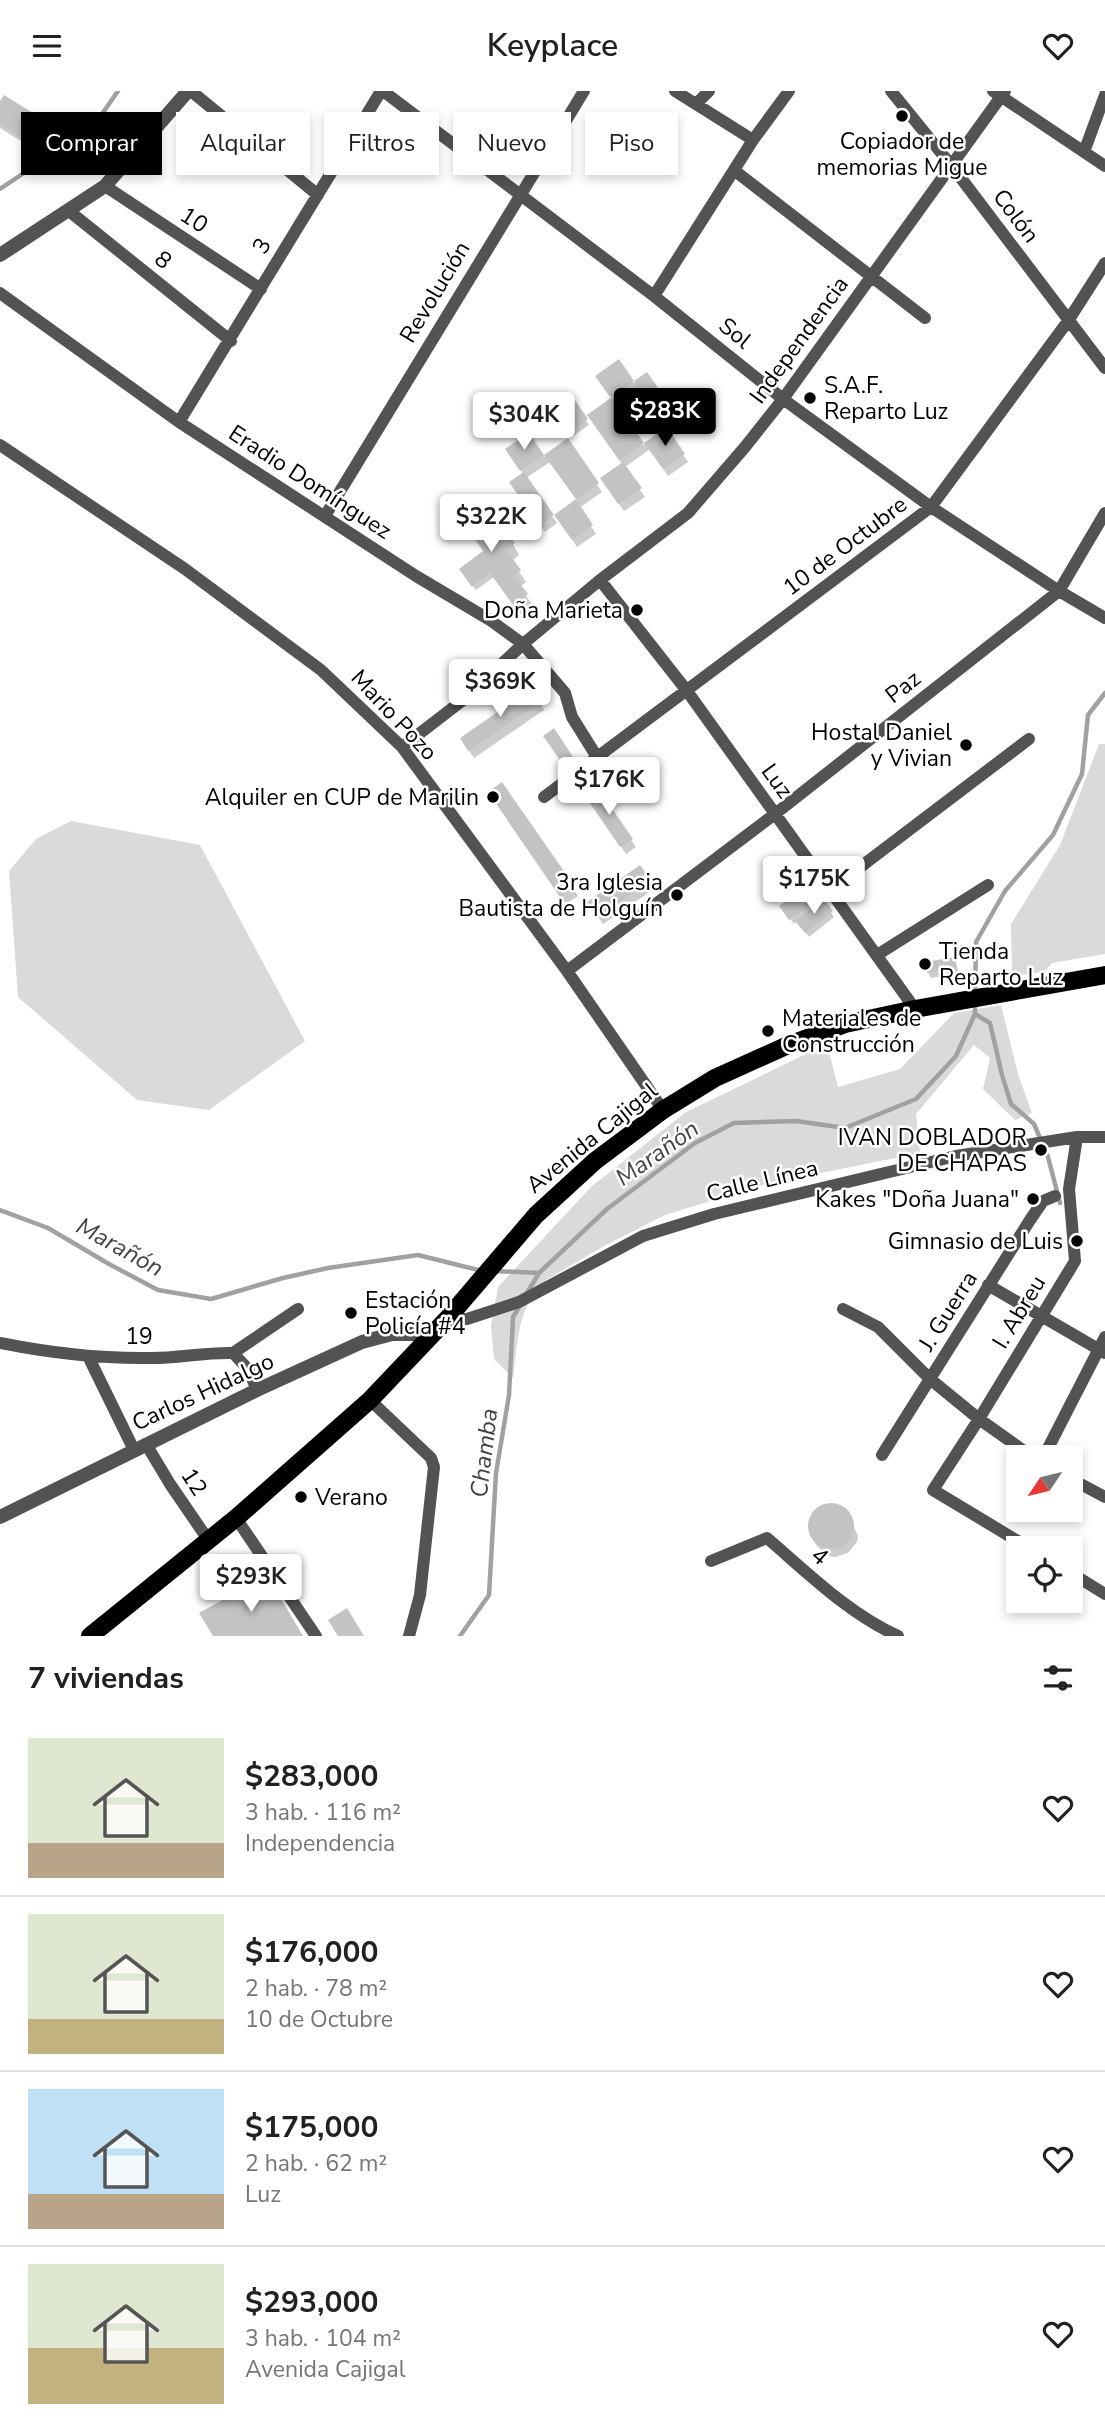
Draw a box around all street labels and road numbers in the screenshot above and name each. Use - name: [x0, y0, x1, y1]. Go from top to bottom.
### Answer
- street label: Colón: [986, 183, 1046, 249]
- street label: 10: [174, 199, 214, 241]
- street label: 3: [245, 232, 279, 260]
- street label: Revolución: [393, 235, 477, 349]
- street label: 8: [148, 244, 178, 276]
- street label: Independencia: [742, 270, 856, 410]
- street label: Sol: [712, 310, 758, 356]
- street label: Eradio Domínguez: [223, 418, 397, 546]
- street label: 10 de Octubre: [777, 489, 913, 603]
- street label: Mario Pozo: [344, 663, 444, 767]
- street label: Paz: [879, 663, 927, 711]
- street label: Luz: [754, 757, 800, 805]
- street label: Avenida Cajigal: [520, 1075, 664, 1201]
- street label: Calle Línea: [703, 1152, 821, 1210]
- street label: J. Guerra: [911, 1265, 985, 1358]
- street label: I. Abreu: [985, 1270, 1053, 1354]
- street label: 19: [125, 1321, 153, 1352]
- street label: Carlos Hidalgo: [127, 1346, 279, 1438]
- street label: 12: [173, 1462, 215, 1502]
- street label: 4: [805, 1540, 835, 1572]

